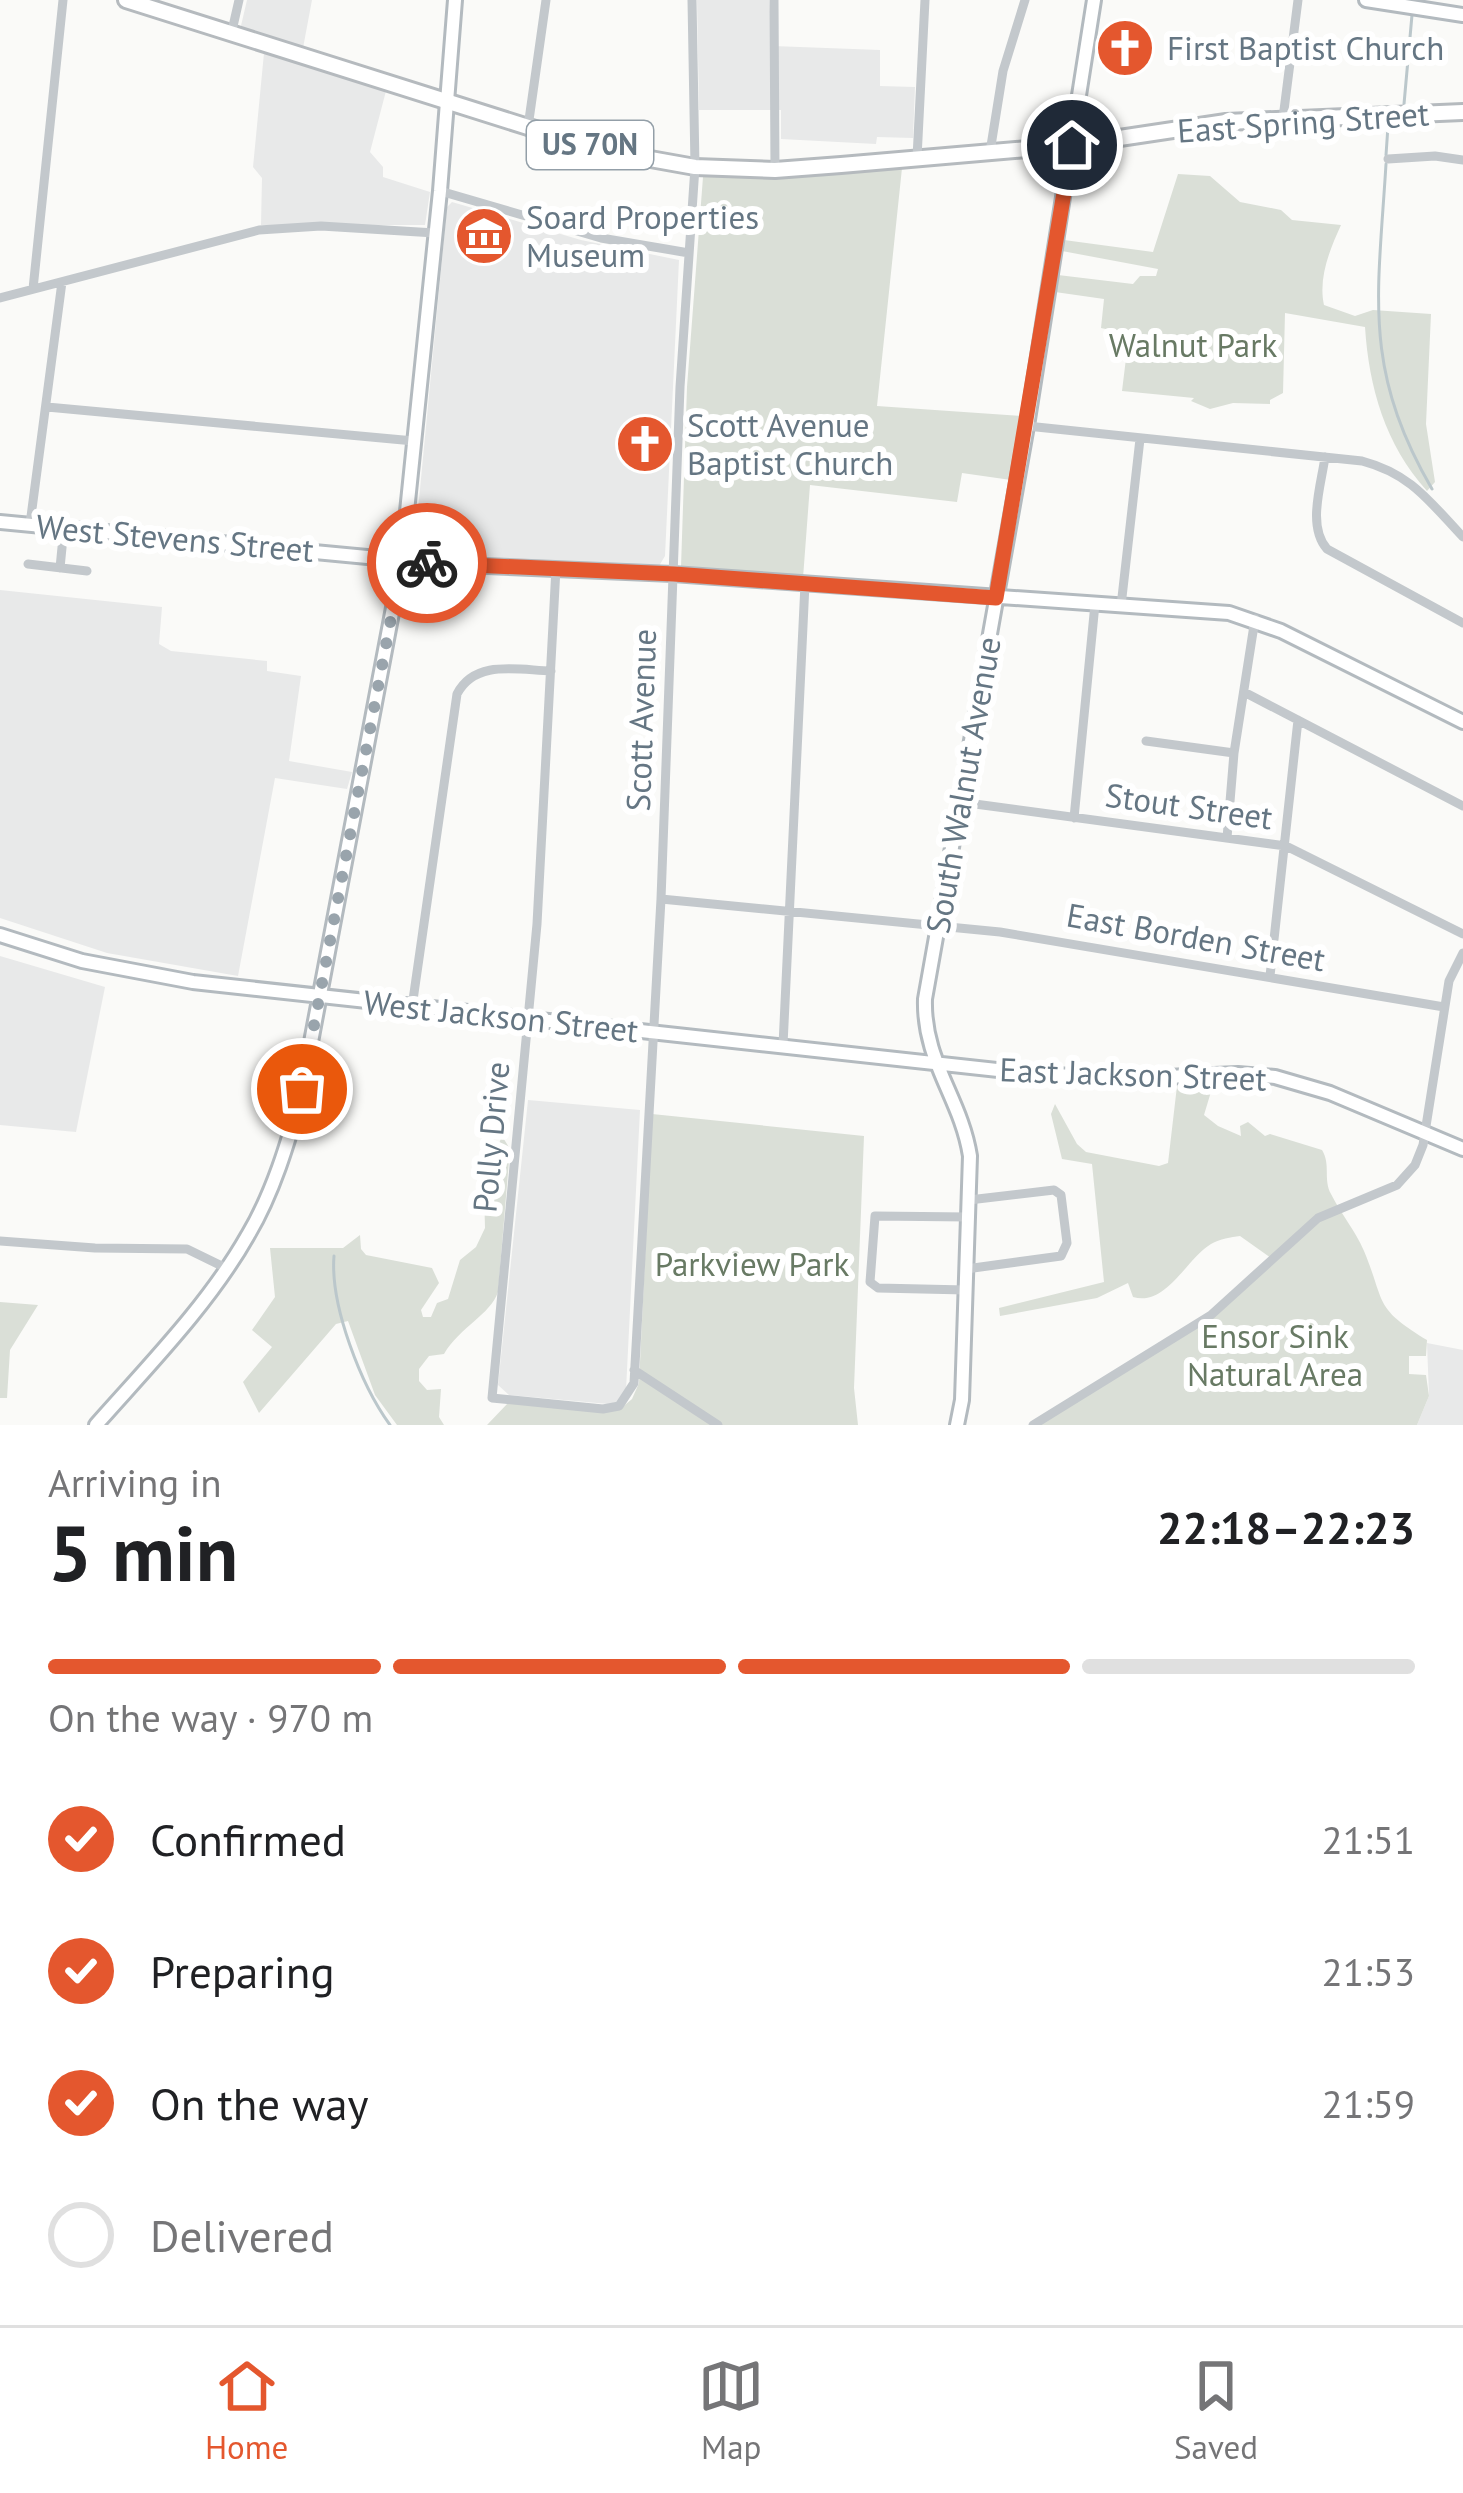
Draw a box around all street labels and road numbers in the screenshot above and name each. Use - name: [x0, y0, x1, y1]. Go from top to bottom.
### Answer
- street label: East Spring Street: [1176, 91, 1430, 152]
- road number: US 70N: [527, 121, 653, 169]
- street label: West Stevens Street: [35, 504, 316, 571]
- street label: Scott Avenue: [616, 628, 665, 812]
- street label: South Walnut Avenue: [915, 633, 1010, 936]
- street label: Stout Street: [1103, 773, 1275, 838]
- street label: East Borden Street: [1063, 893, 1329, 980]
- street label: West Jackson Street: [362, 980, 641, 1051]
- street label: East Jackson Street: [999, 1047, 1267, 1100]
- street label: Polly Drive: [462, 1060, 519, 1214]

